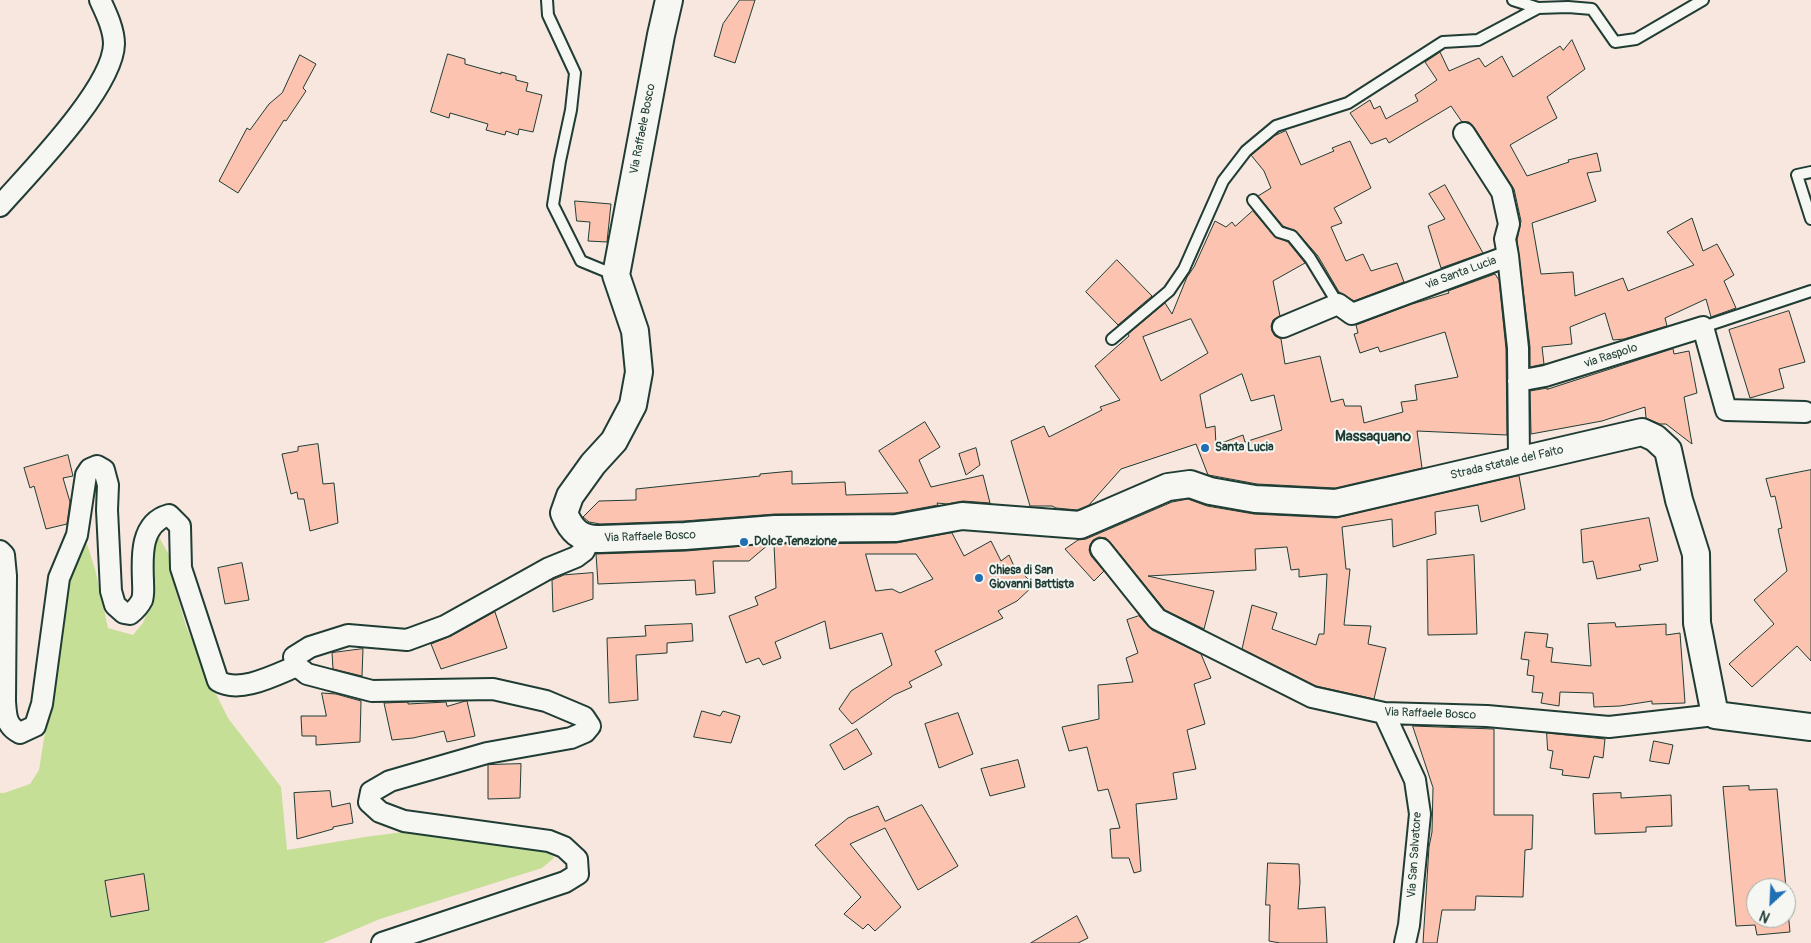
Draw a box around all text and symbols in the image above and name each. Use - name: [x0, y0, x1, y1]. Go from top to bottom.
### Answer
- street label: Via Raffaele Bosco: [627, 83, 659, 175]
- street label: via Santa Lucia: [1424, 254, 1498, 292]
- street label: via Raspolo: [1583, 341, 1639, 371]
- district label: Massaquano: [1335, 428, 1411, 446]
- place label: Santa Lucia: [1215, 441, 1274, 455]
- marker: Santa Lucia: [1199, 442, 1211, 454]
- street label: Strada statale del Faito: [1449, 443, 1565, 483]
- street label: Via Raffaele Bosco: [604, 528, 696, 546]
- place label: Dolce Tenazione: [754, 535, 837, 549]
- marker: Dolce Tenazione: [738, 536, 750, 548]
- place label: Chiesa di San Giovanni Battista: [989, 564, 1074, 592]
- marker: Chiesa di San Giovanni Battista: [973, 572, 985, 584]
- street label: Via Raffaele Bosco: [1384, 705, 1476, 723]
- street label: Via San Salvatore: [1405, 811, 1425, 899]
- north arrow: [1746, 878, 1796, 928]
- text: N: [1757, 906, 1773, 926]

